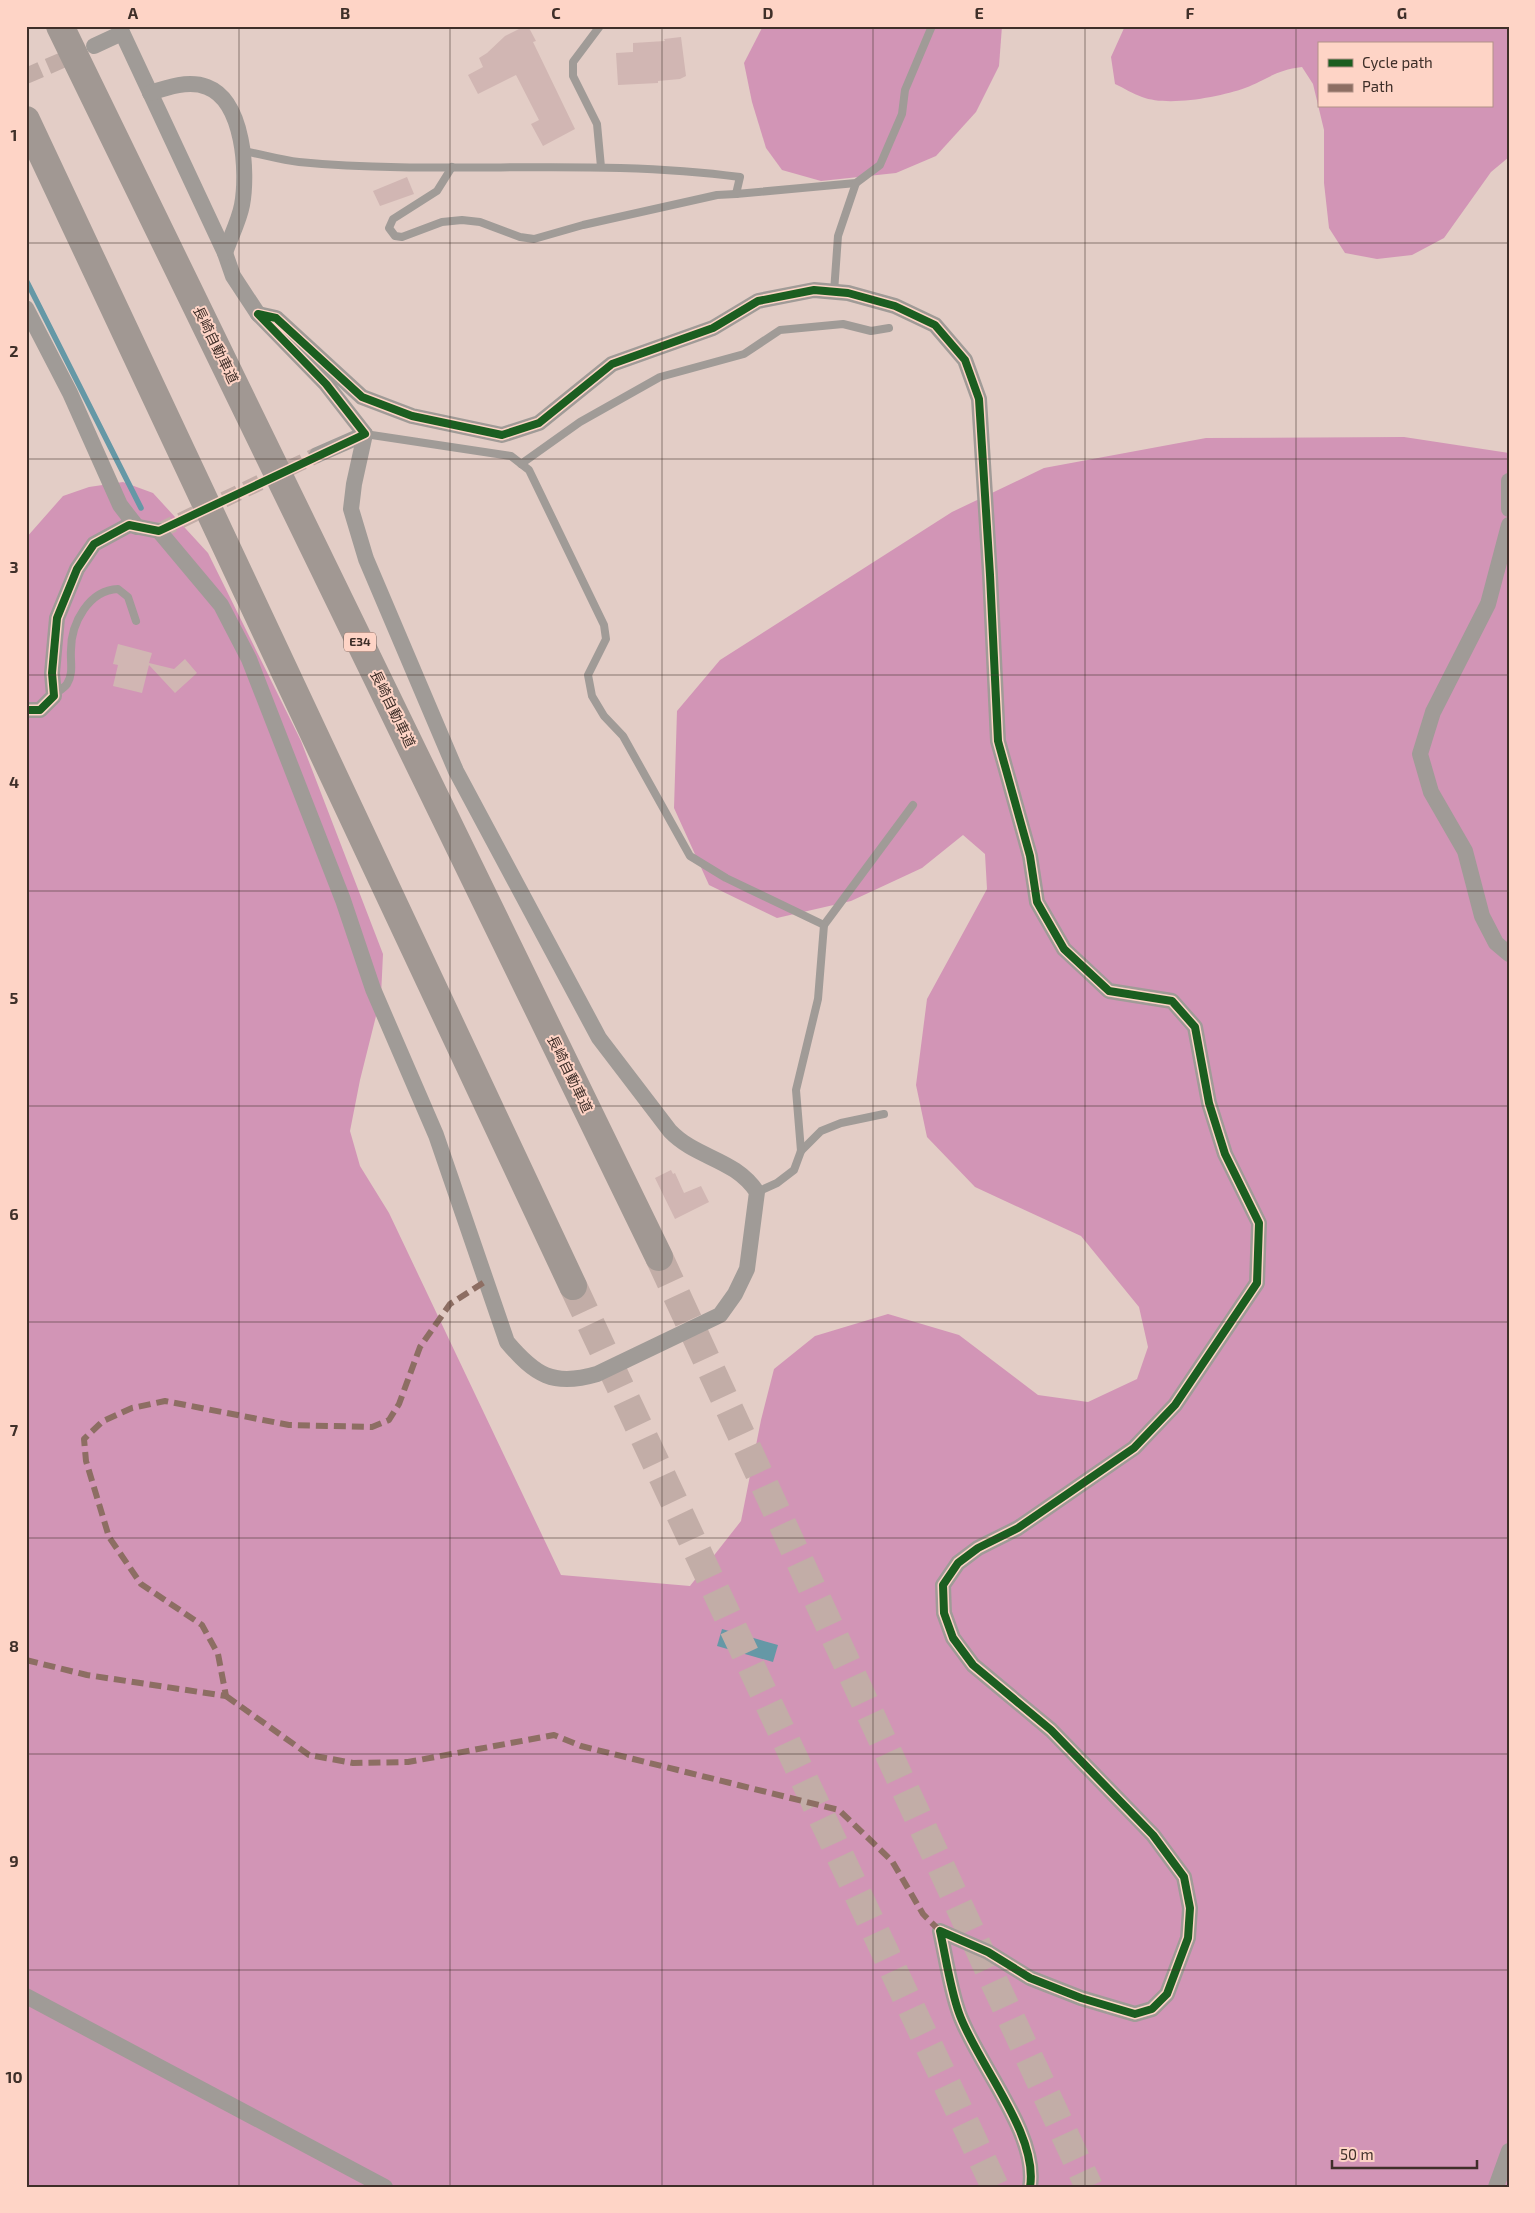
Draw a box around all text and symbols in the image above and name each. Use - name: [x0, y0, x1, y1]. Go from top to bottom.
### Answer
- text: A: [128, 3, 139, 22]
- text: B: [340, 3, 350, 22]
- text: C: [551, 3, 561, 22]
- text: D: [763, 3, 774, 22]
- text: E: [974, 3, 984, 22]
- text: F: [1186, 3, 1195, 22]
- text: G: [1397, 3, 1407, 22]
- legend: [1318, 42, 1492, 108]
- text: Cycle path: [1362, 53, 1433, 71]
- text: Path: [1362, 77, 1393, 95]
- text: 1: [11, 125, 17, 144]
- street label: 長崎自動車道: [190, 303, 243, 386]
- text: 2: [9, 341, 19, 360]
- text: 3: [9, 557, 19, 576]
- road number: E34: [344, 632, 376, 652]
- street label: 長崎自動車道: [367, 667, 420, 750]
- text: 4: [9, 772, 19, 791]
- text: 5: [10, 988, 19, 1007]
- street label: 長崎自動車道: [544, 1032, 597, 1115]
- text: 6: [9, 1204, 19, 1223]
- text: 7: [10, 1420, 19, 1439]
- text: 8: [9, 1636, 19, 1655]
- text: 9: [9, 1851, 19, 1870]
- text: 10: [5, 2067, 23, 2086]
- scale bar: [1332, 2138, 1478, 2170]
- text: 50 m: [1340, 2145, 1374, 2163]

